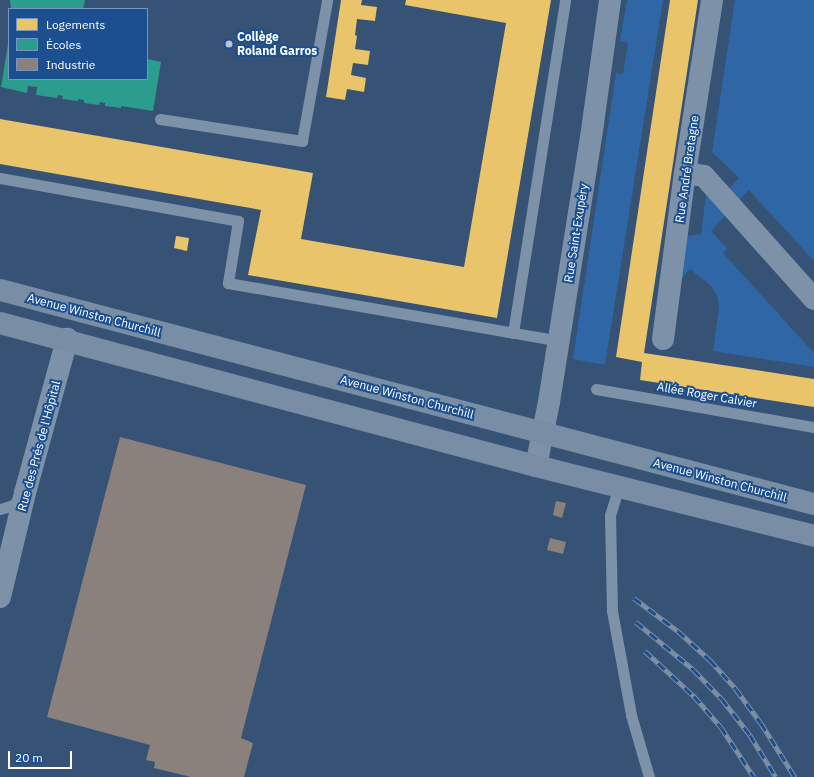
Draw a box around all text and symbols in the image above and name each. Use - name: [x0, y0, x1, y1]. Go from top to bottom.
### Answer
- legend: [8, 8, 148, 80]
- text: Logements: [46, 17, 105, 32]
- place label: Collège Roland Garros: [237, 30, 317, 58]
- text: Écoles: [46, 37, 81, 52]
- marker: Collège Roland Garros: [224, 39, 234, 49]
- text: Industrie: [46, 57, 95, 72]
- street label: Rue André Bretagne: [672, 114, 702, 224]
- street label: Rue Saint-Exupéry: [561, 183, 591, 283]
- street label: Avenue Winston Churchill: [26, 290, 162, 340]
- street label: Avenue Winston Churchill: [339, 372, 475, 422]
- street label: Rue des Prés de l'Hôpital: [15, 379, 63, 513]
- street label: Allée Roger Calvier: [656, 379, 758, 411]
- street label: Avenue Winston Churchill: [652, 455, 788, 505]
- scale bar: [10, 743, 74, 769]
- text: 20 m: [15, 750, 43, 765]

